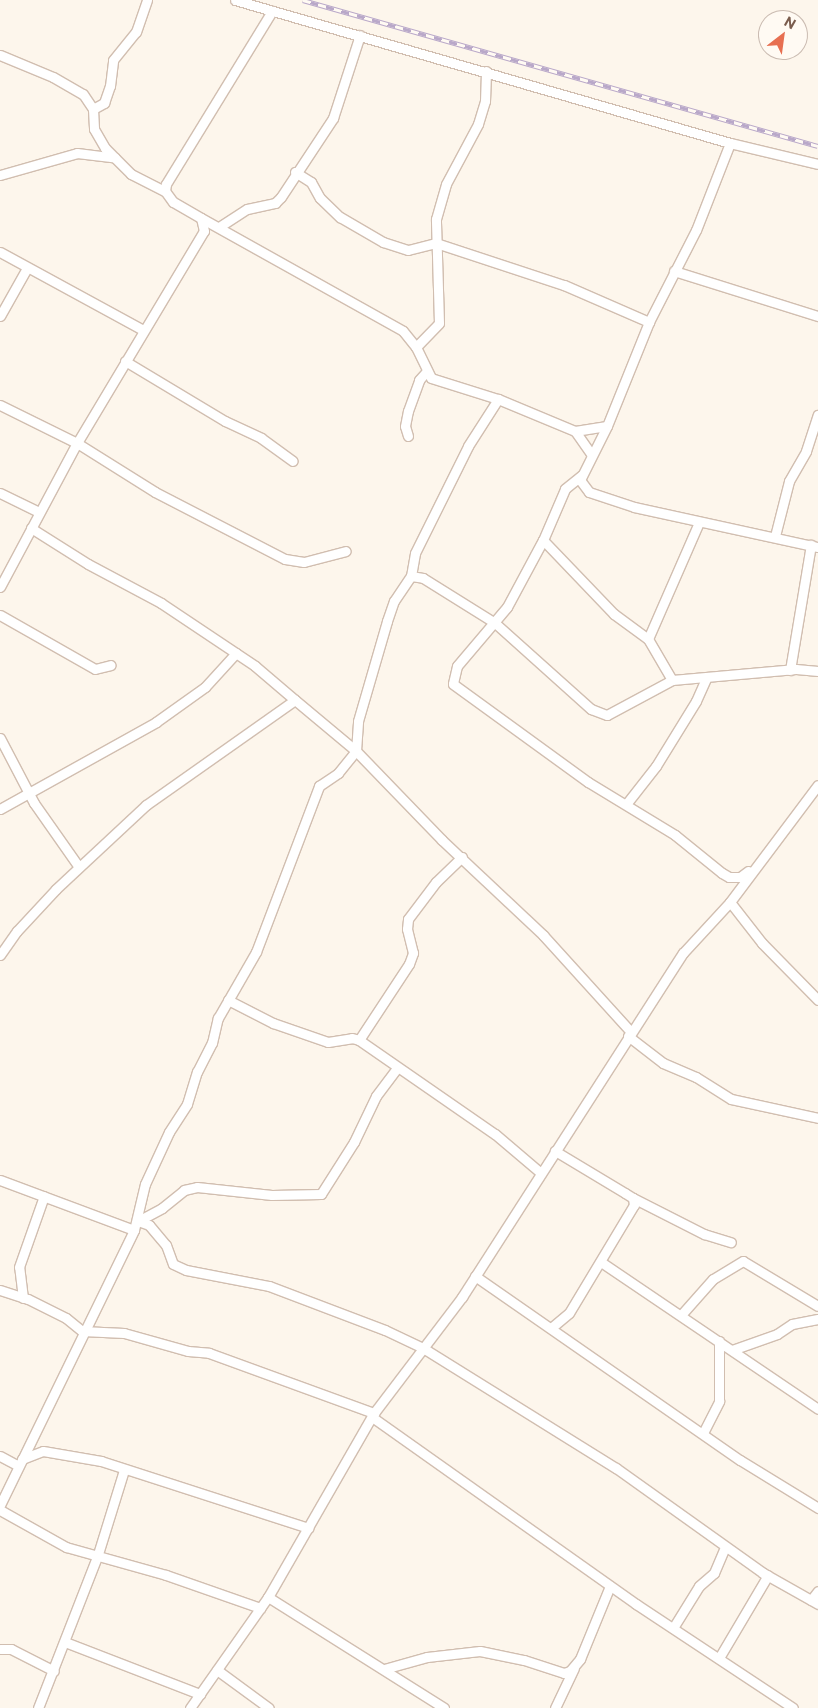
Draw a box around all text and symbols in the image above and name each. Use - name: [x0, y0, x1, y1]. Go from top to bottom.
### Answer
- north arrow: [758, 10, 808, 60]
- text: N: [781, 12, 799, 32]

